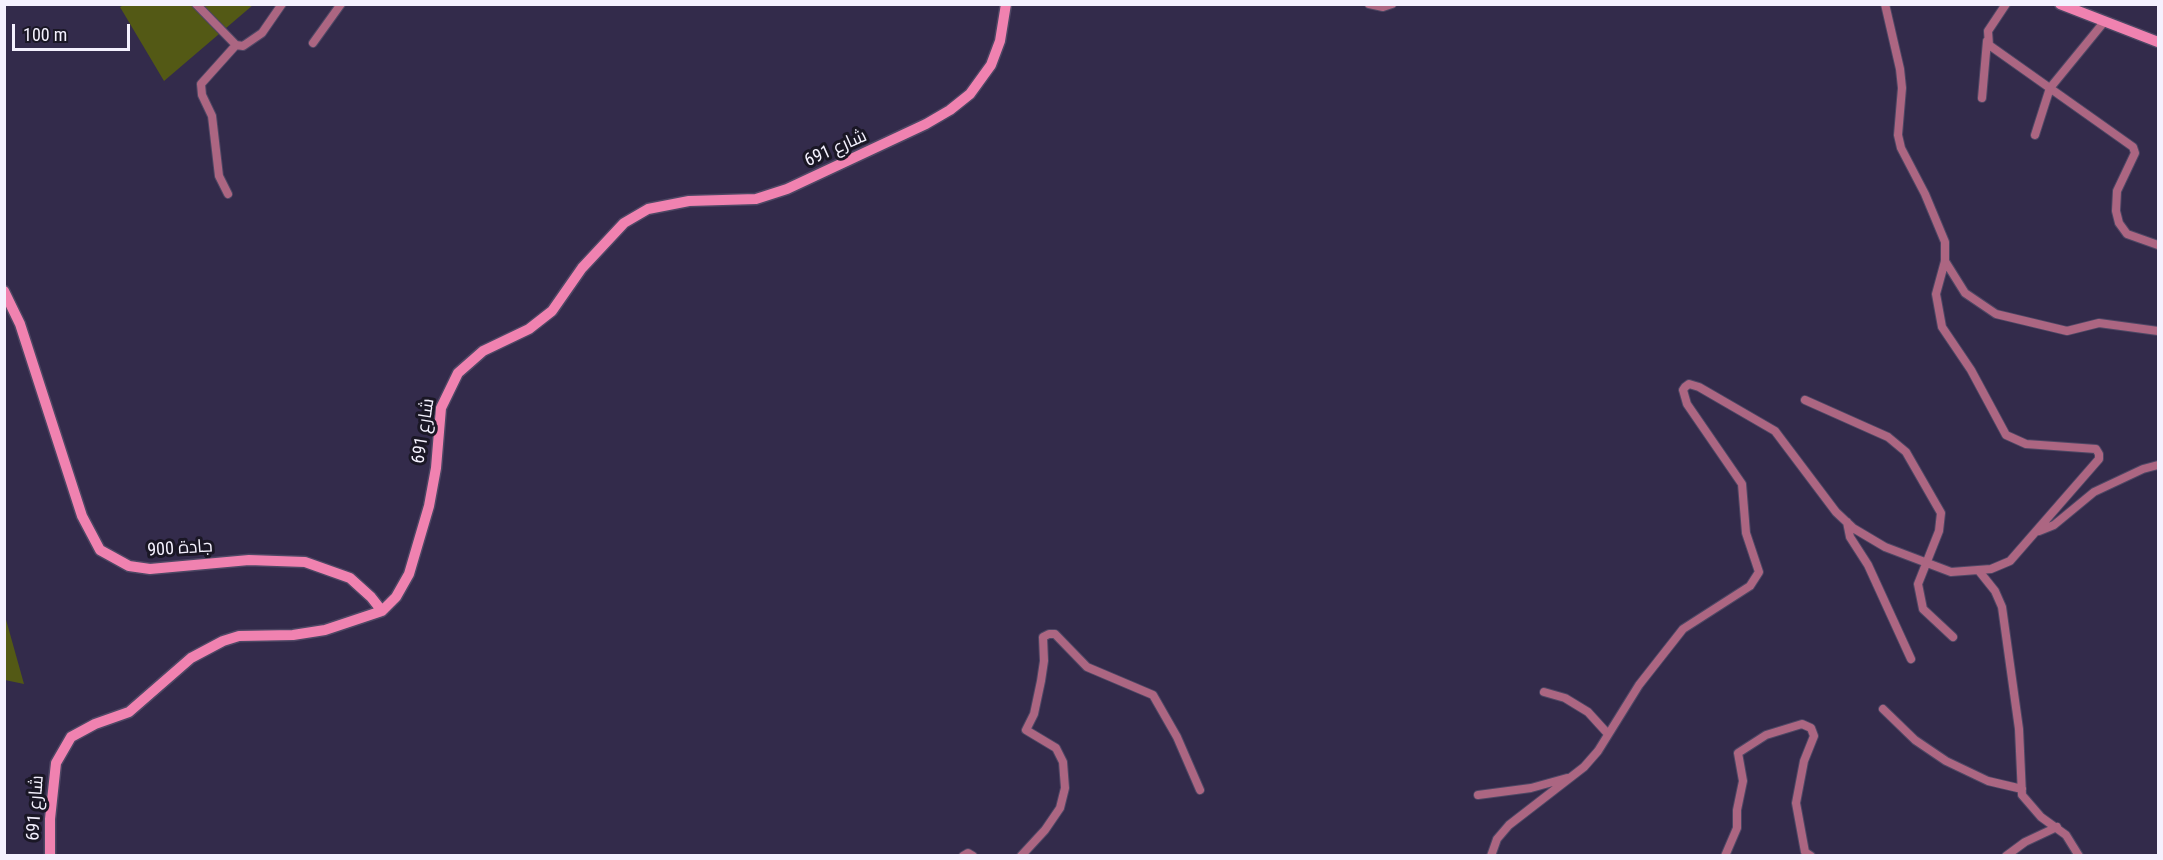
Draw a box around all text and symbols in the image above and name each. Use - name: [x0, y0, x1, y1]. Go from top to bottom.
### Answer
- scale bar: [15, 12, 134, 50]
- text: 100 m: [23, 24, 67, 45]
- street label: شارع 691: [802, 126, 870, 172]
- street label: شارع 691: [408, 397, 440, 465]
- street label: جادة 900: [147, 536, 213, 562]
- street label: شارع 691: [23, 774, 49, 842]

